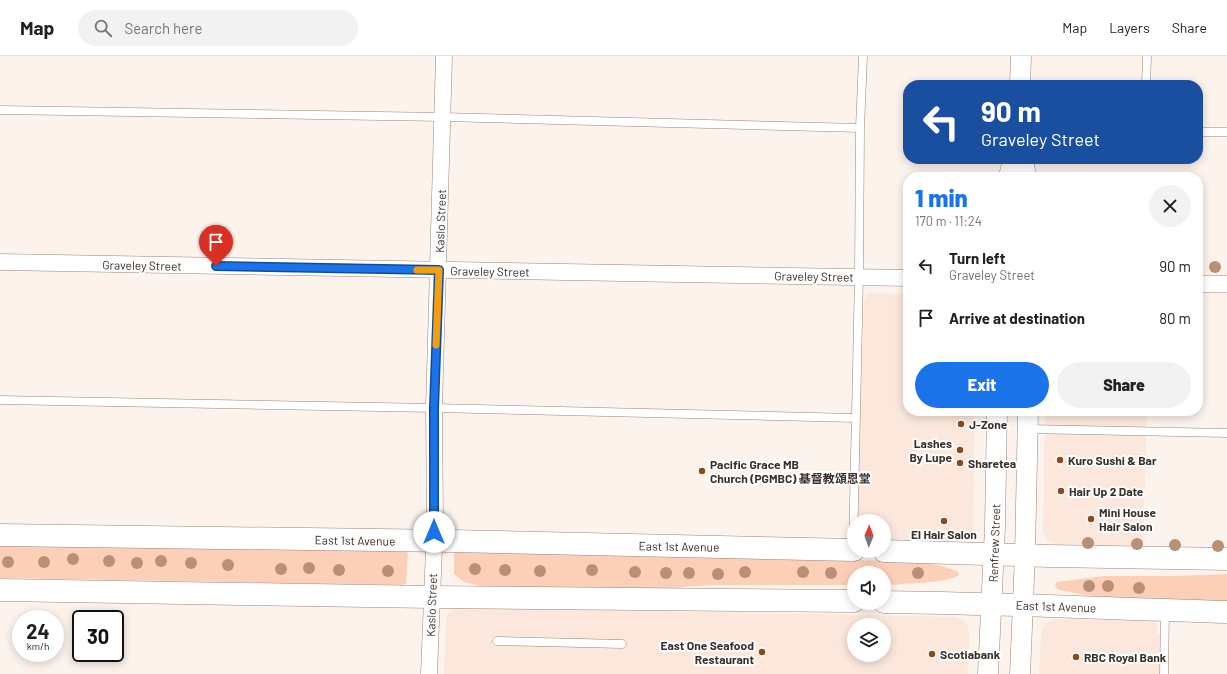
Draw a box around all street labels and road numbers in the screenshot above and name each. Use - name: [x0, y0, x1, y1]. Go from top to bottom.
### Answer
- street label: Kaslo Street: [432, 189, 448, 253]
- street label: Graveley Street: [102, 257, 182, 273]
- street label: Graveley Street: [450, 263, 530, 279]
- street label: Graveley Street: [774, 268, 854, 284]
- street label: Renfrew Street: [986, 503, 1002, 583]
- street label: East 1st Avenue: [314, 532, 396, 548]
- street label: East 1st Avenue: [638, 538, 720, 554]
- street label: Kaslo Street: [423, 573, 439, 637]
- street label: East 1st Avenue: [1015, 598, 1097, 614]

